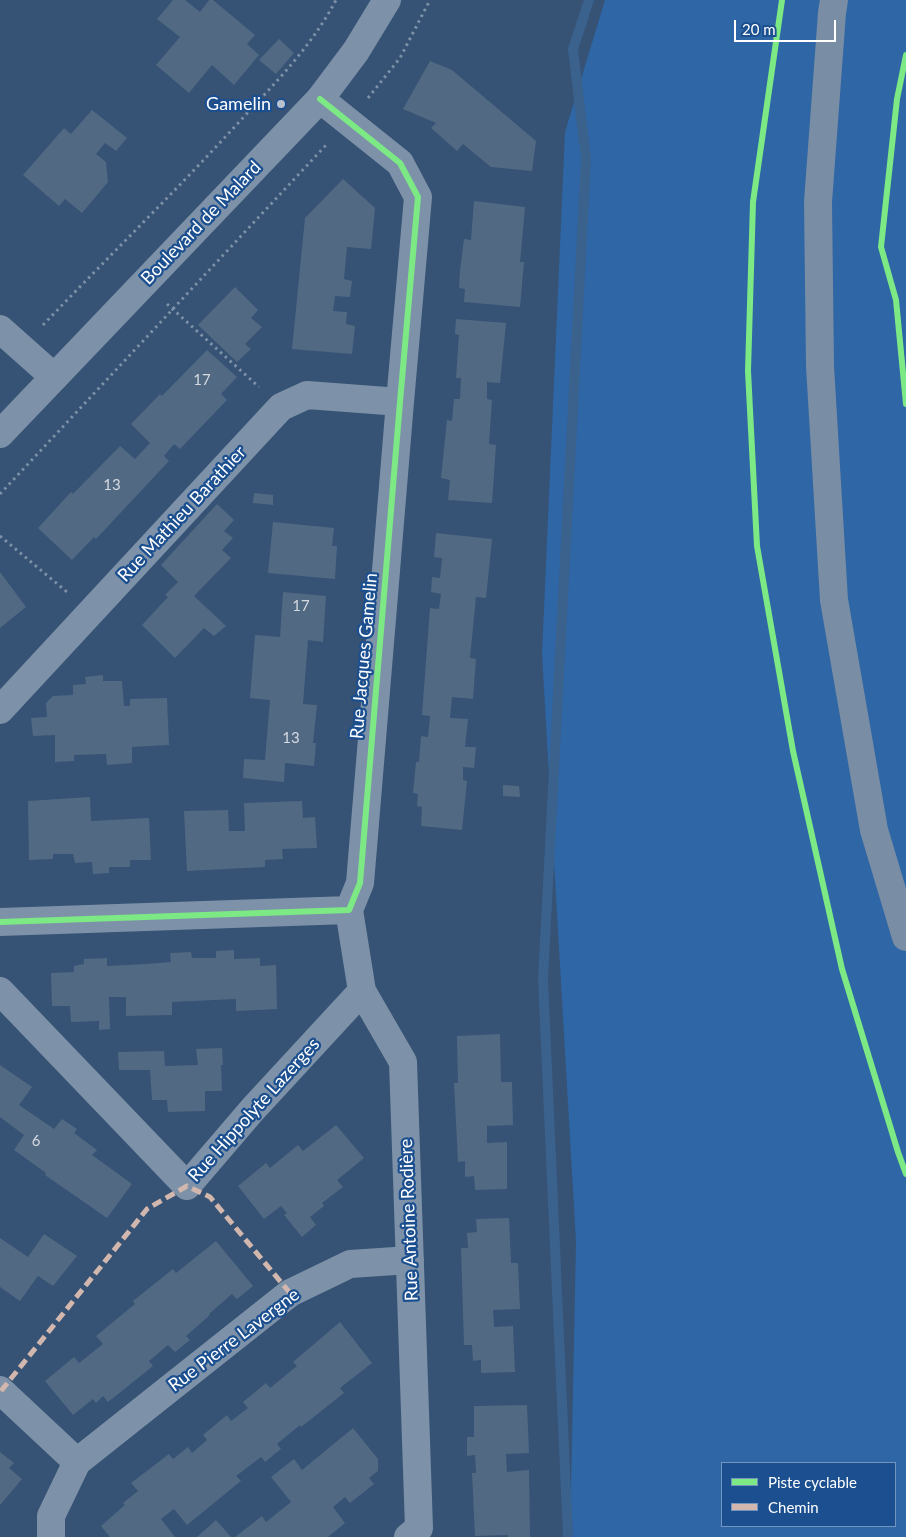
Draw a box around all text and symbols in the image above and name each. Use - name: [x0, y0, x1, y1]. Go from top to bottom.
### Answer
- scale bar: [736, 10, 838, 42]
- text: 20 m: [742, 20, 776, 38]
- place label: Gamelin: [206, 93, 271, 115]
- marker: Gamelin: [275, 98, 287, 110]
- street label: Boulevard de Malard: [137, 157, 265, 289]
- house number: 17: [193, 371, 211, 389]
- street label: Rue Mathieu Barathier: [113, 442, 251, 586]
- house number: 13: [103, 476, 121, 494]
- street label: Rue Jacques Gamelin: [346, 572, 382, 740]
- house number: 17: [292, 597, 310, 615]
- house number: 13: [282, 729, 300, 747]
- street label: Rue Hippolyte Lazerges: [184, 1034, 324, 1186]
- house number: 6: [32, 1132, 40, 1150]
- street label: Rue Antoine Rodière: [395, 1138, 423, 1302]
- street label: Rue Pierre Lavergne: [164, 1284, 304, 1396]
- legend: [721, 1462, 896, 1527]
- text: Piste cyclable: [768, 1473, 857, 1491]
- text: Chemin: [768, 1498, 819, 1516]

